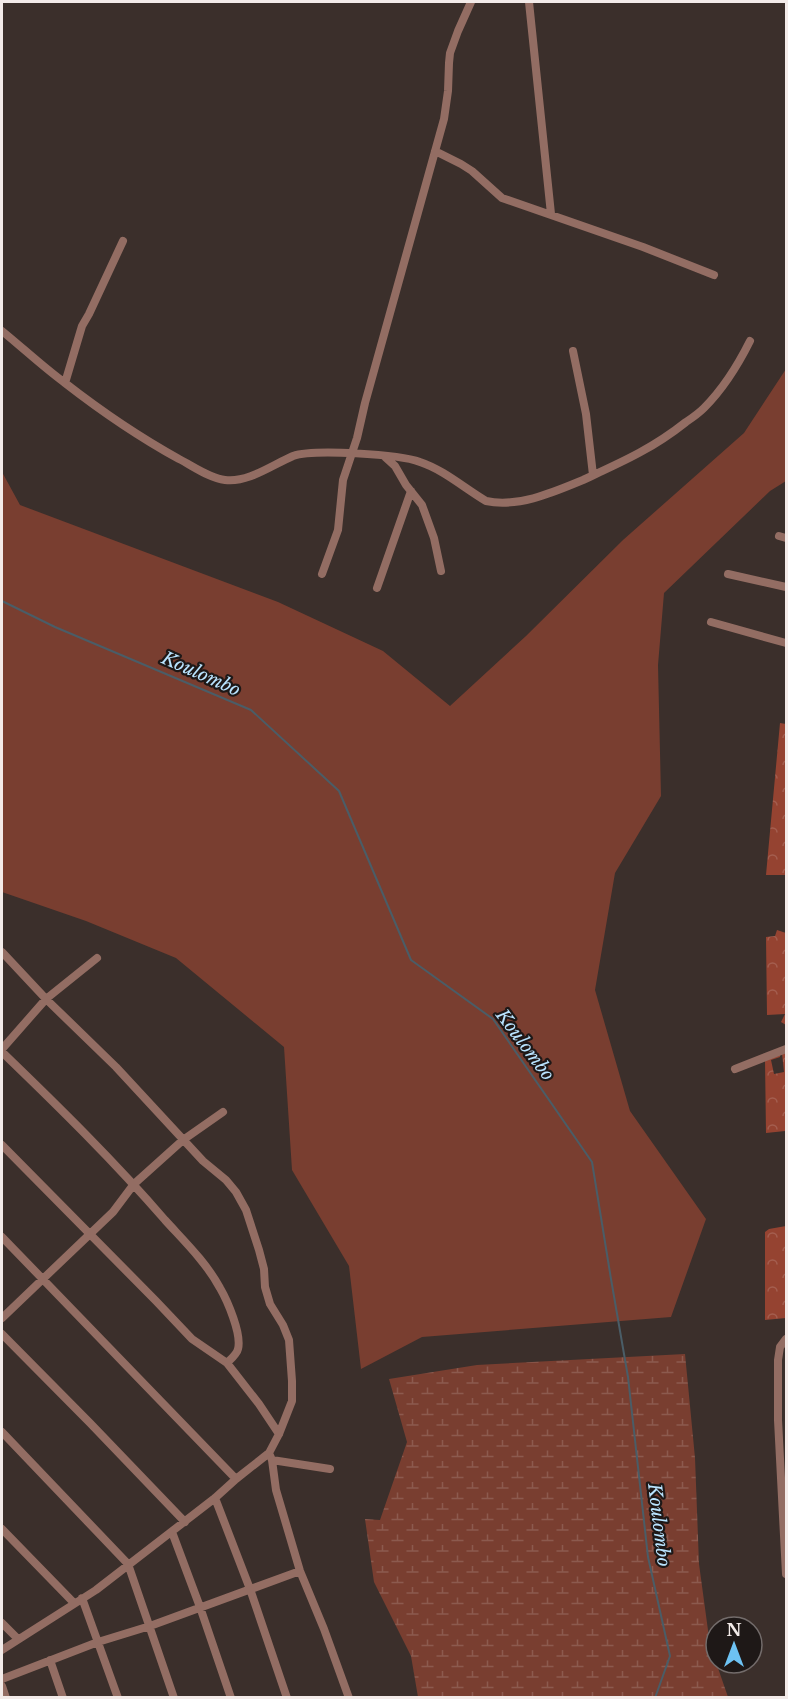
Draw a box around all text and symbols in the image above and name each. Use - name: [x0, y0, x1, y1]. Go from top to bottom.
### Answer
- water label: Koulombo: [157, 646, 244, 701]
- water label: Koulombo: [490, 1004, 559, 1085]
- water label: Koulombo: [643, 1481, 675, 1568]
- north arrow: [704, 1615, 764, 1675]
- text: N: [726, 1620, 742, 1640]

